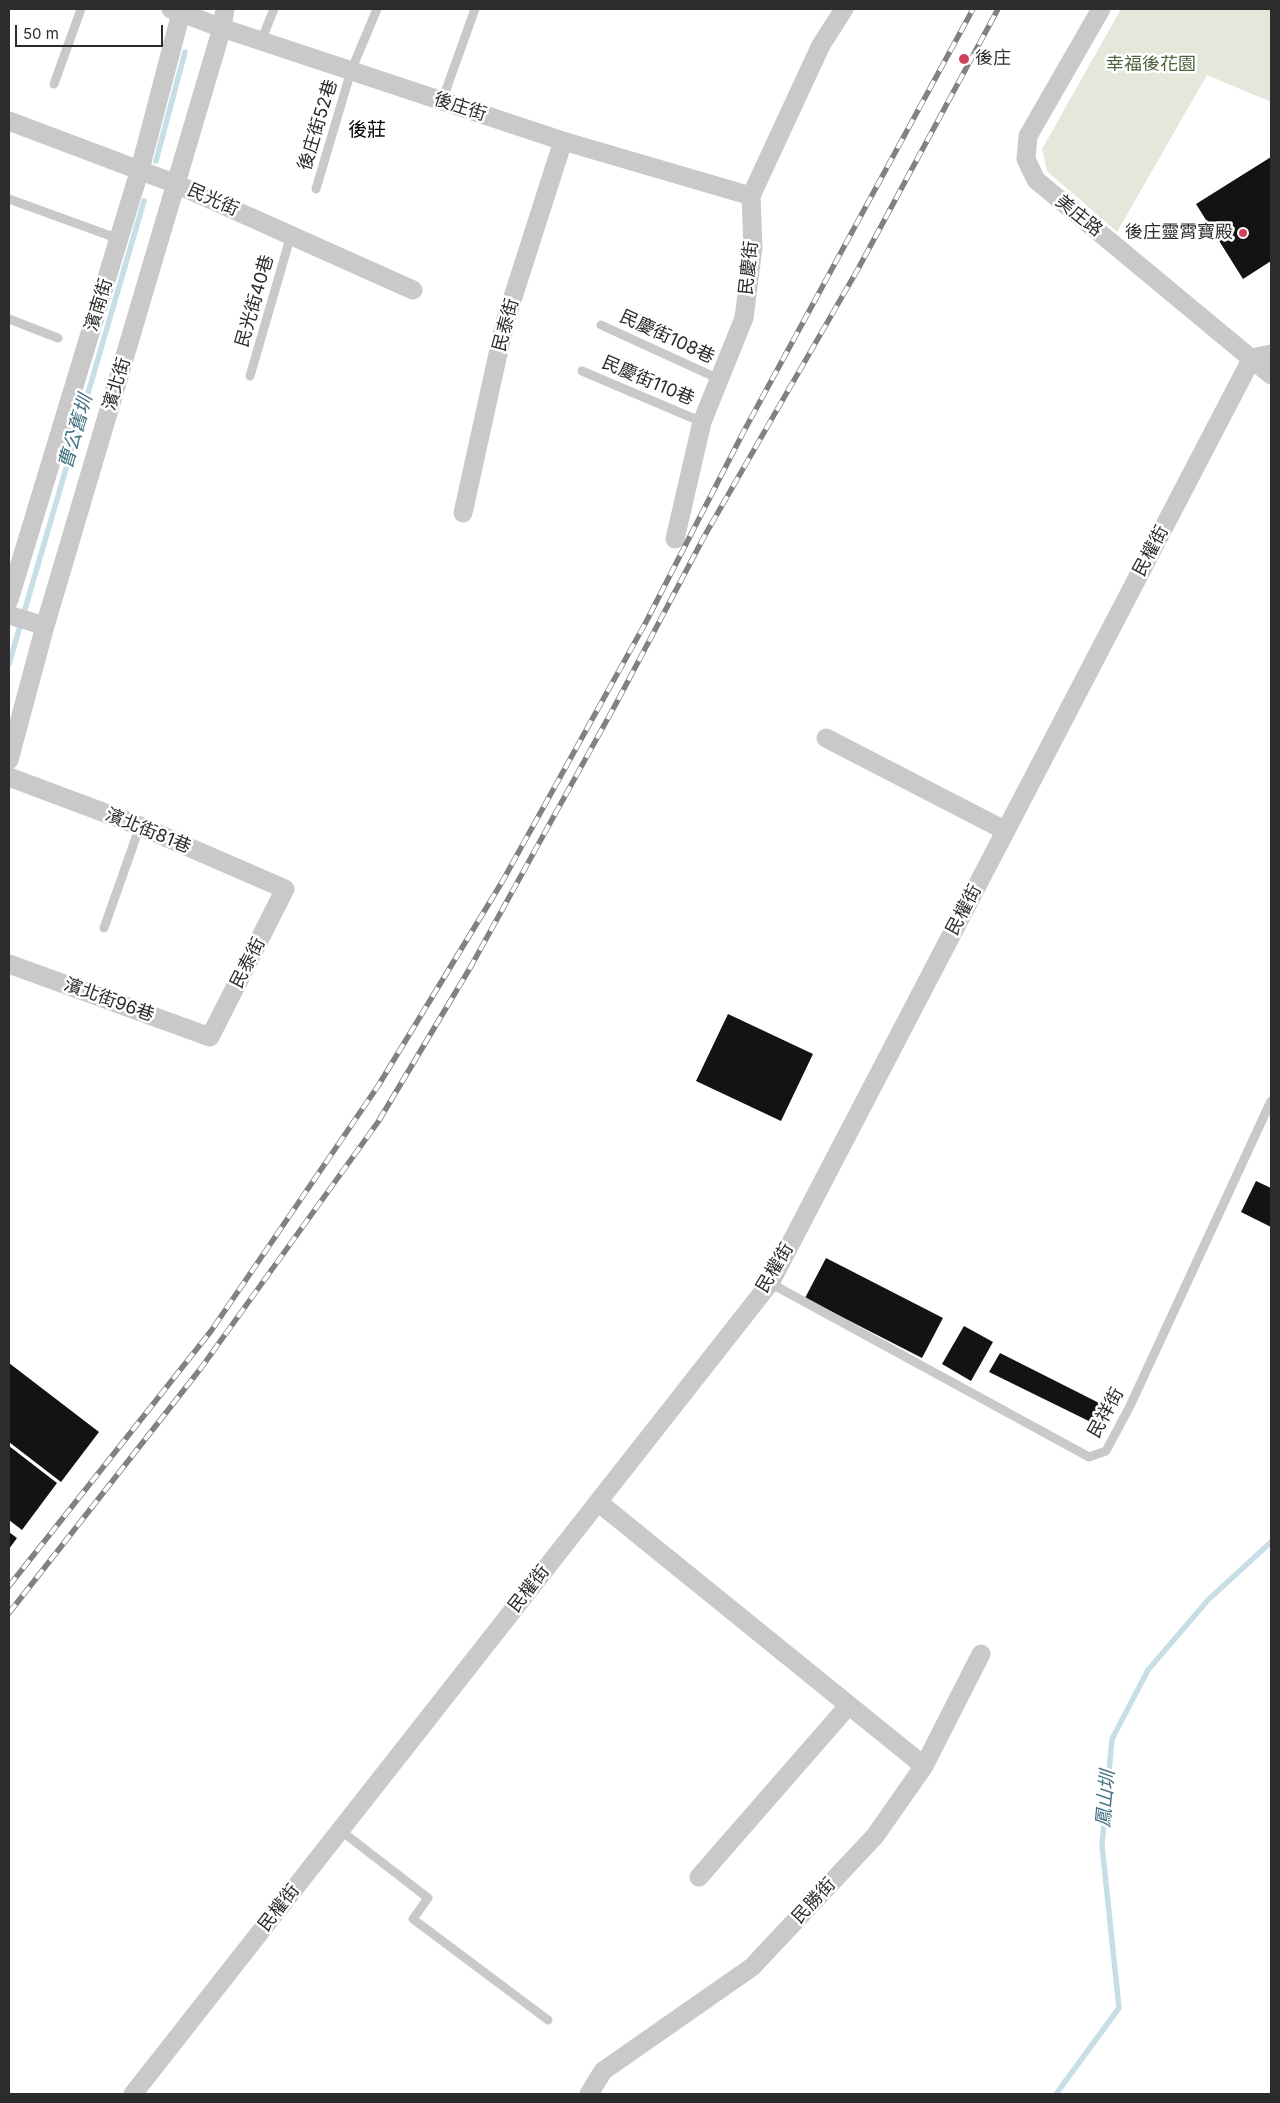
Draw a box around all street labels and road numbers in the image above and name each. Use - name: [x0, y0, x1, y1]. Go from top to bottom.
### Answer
- street label: 後庄街52巷: [294, 77, 342, 173]
- street label: 後庄街: [431, 88, 489, 126]
- street label: 民光街: [184, 179, 242, 221]
- street label: 美庄路: [1051, 191, 1107, 241]
- street label: 民慶街: [735, 240, 763, 296]
- street label: 民光街40巷: [232, 252, 278, 350]
- street label: 濱南街: [81, 276, 117, 334]
- street label: 民泰街: [489, 296, 523, 354]
- street label: 民慶街108巷: [616, 306, 718, 368]
- street label: 民慶街110巷: [599, 352, 697, 410]
- street label: 濱北街: [99, 355, 135, 413]
- street label: 民權街: [1129, 522, 1173, 580]
- street label: 濱北街81巷: [102, 804, 194, 858]
- street label: 民權街: [942, 881, 986, 939]
- street label: 民泰街: [226, 934, 270, 992]
- street label: 濱北街96巷: [61, 974, 157, 1026]
- street label: 民權街: [752, 1239, 798, 1297]
- street label: 民祥街: [1083, 1384, 1129, 1442]
- street label: 民權街: [504, 1561, 554, 1617]
- street label: 民勝街: [788, 1874, 840, 1928]
- street label: 民權街: [254, 1880, 304, 1936]

